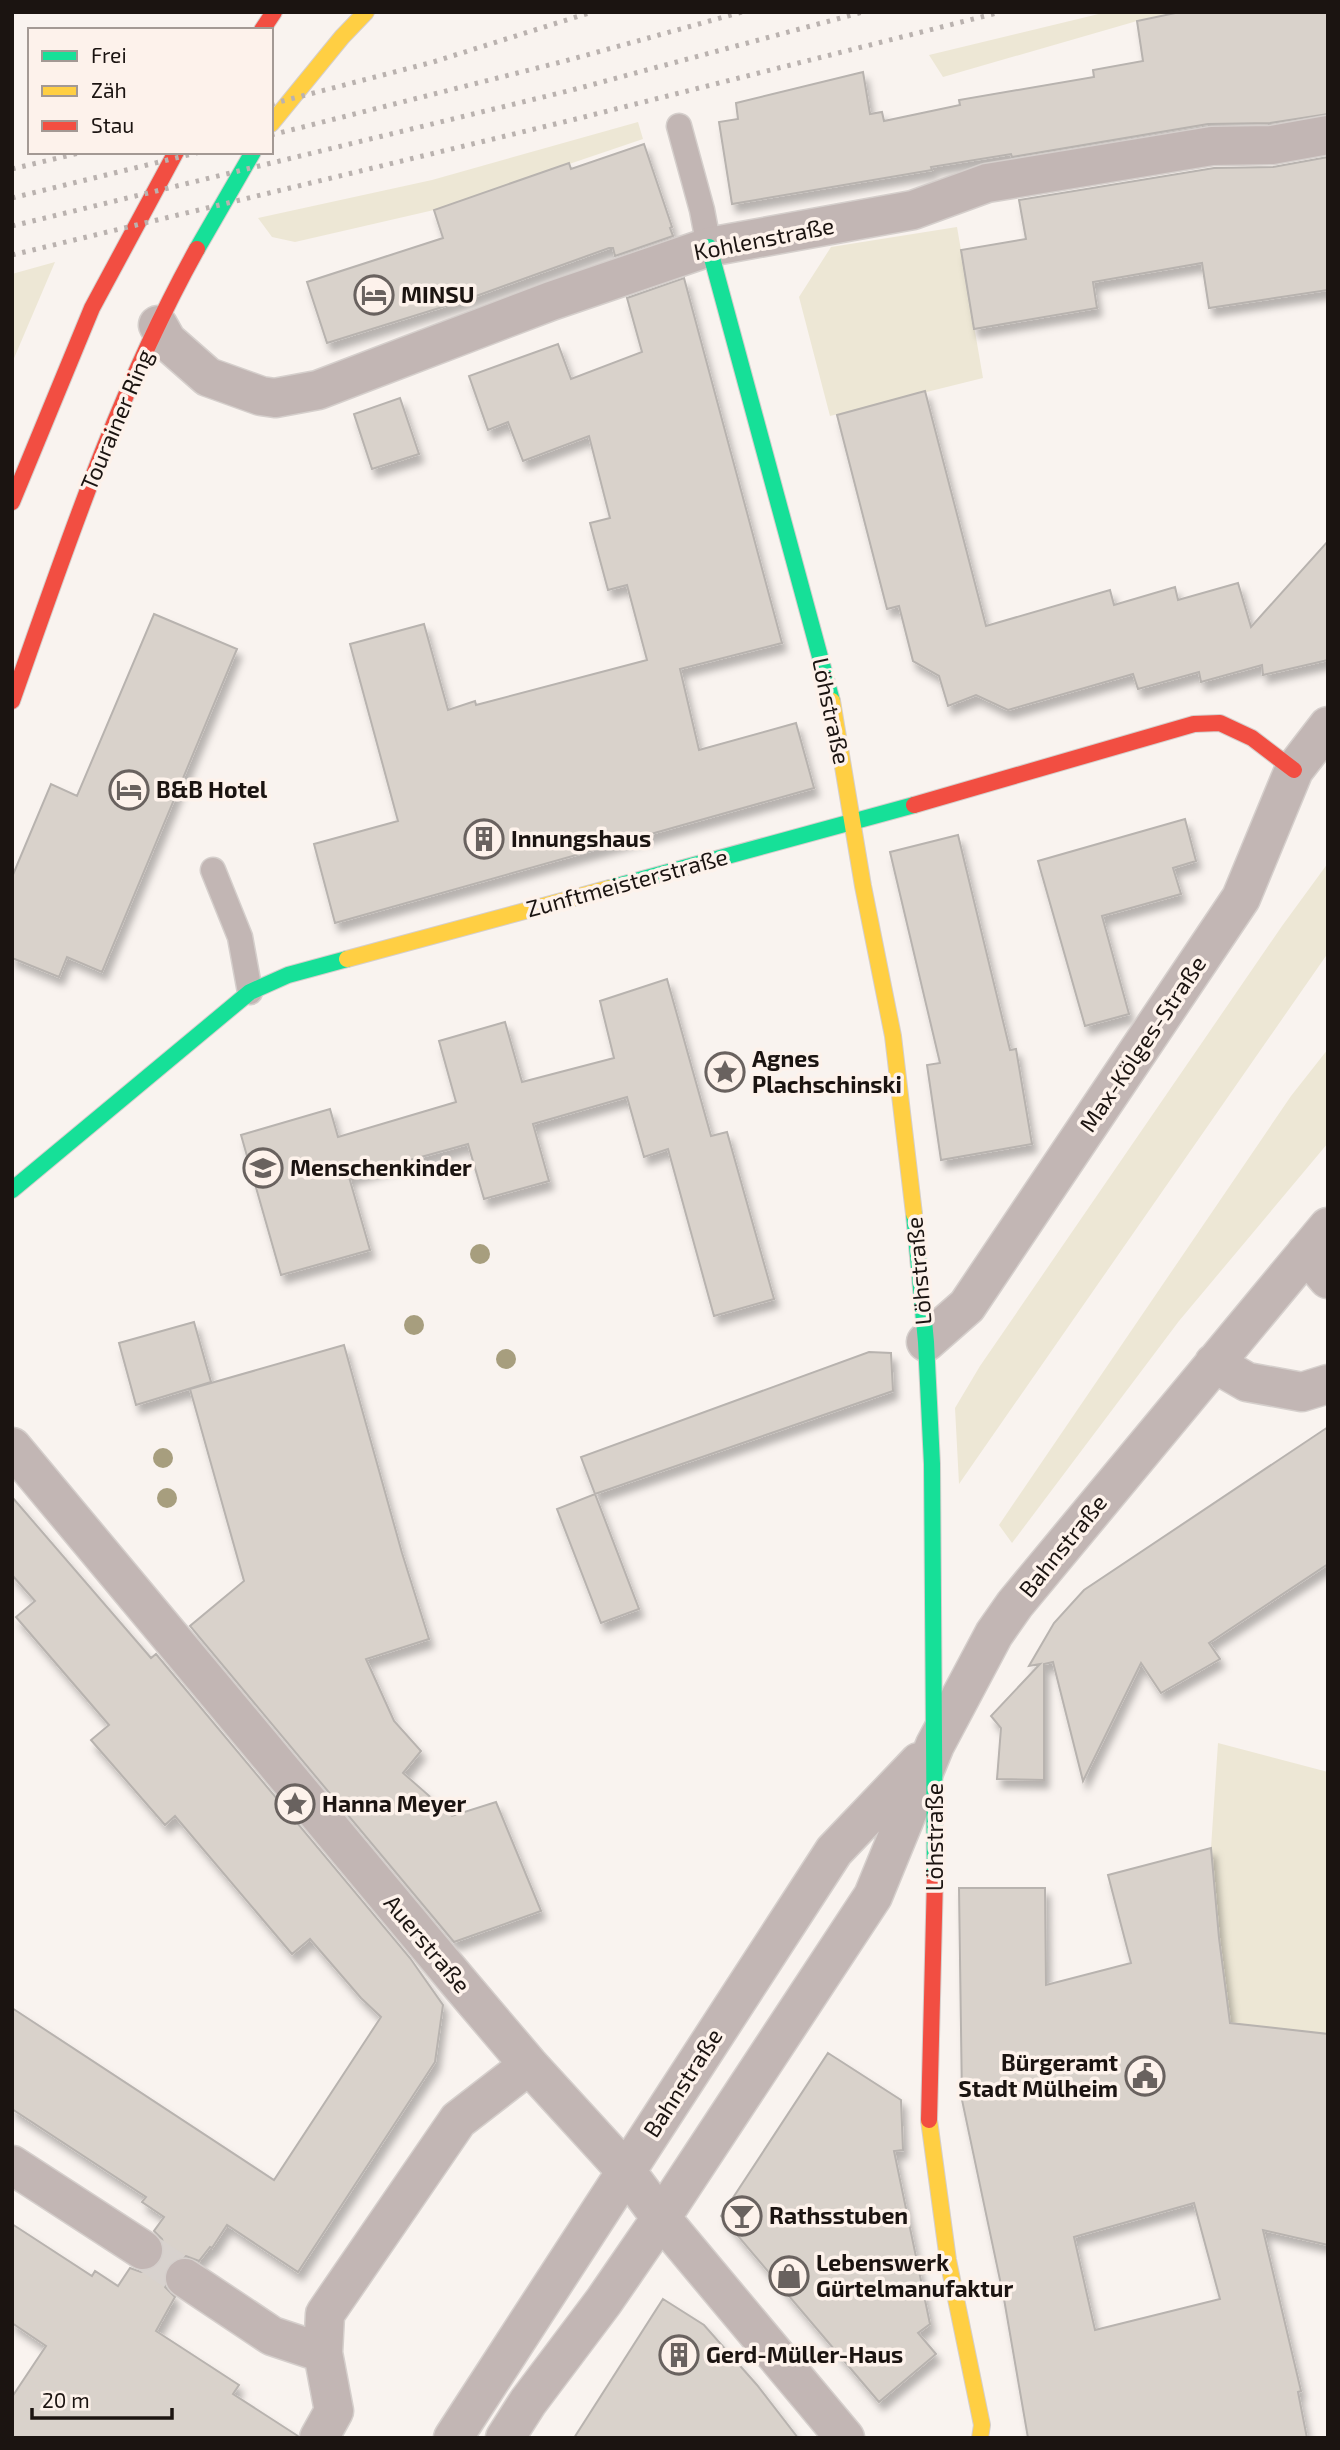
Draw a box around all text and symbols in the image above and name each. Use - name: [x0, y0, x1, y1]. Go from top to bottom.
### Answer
- legend: [28, 28, 273, 154]
- text: Frei: [91, 42, 127, 67]
- text: Zäh: [91, 77, 127, 102]
- text: Stau: [91, 112, 134, 137]
- street label: Kohlenstraße: [691, 211, 836, 265]
- hotel icon: MINSU: [353, 274, 395, 316]
- place label: MINSU: [401, 280, 475, 308]
- street label: Tourainer Ring: [74, 345, 158, 494]
- street label: Löhstraße: [807, 655, 857, 767]
- hotel icon: B&B Hotel: [108, 769, 150, 811]
- place label: B&B Hotel: [156, 775, 268, 803]
- building icon: Innungshaus: [463, 818, 505, 860]
- place label: Innungshaus: [511, 824, 651, 852]
- street label: Zunftmeisterstraße: [523, 842, 731, 922]
- street label: Max-Kölges-Straße: [1073, 950, 1211, 1137]
- place label: Agnes Plachschinski: [752, 1044, 902, 1098]
- place icon: Agnes Plachschinski: [704, 1051, 746, 1093]
- school or university icon: Menschenkinder: [242, 1147, 284, 1189]
- place label: Menschenkinder: [290, 1153, 472, 1181]
- street label: Löhstraße: [899, 1216, 937, 1326]
- street label: Bahnstraße: [1012, 1488, 1112, 1602]
- place icon: Hanna Meyer: [274, 1783, 316, 1825]
- street label: Löhstraße: [920, 1783, 948, 1891]
- place label: Hanna Meyer: [322, 1789, 466, 1817]
- street label: Auerstraße: [379, 1889, 477, 1998]
- street label: Bahnstraße: [637, 2023, 728, 2142]
- place label: Bürgeramt Stadt Mülheim: [958, 2048, 1118, 2102]
- public building icon: Bürgeramt Stadt Mülheim: [1124, 2055, 1166, 2097]
- bar icon: Rathsstuben: [721, 2195, 763, 2237]
- place label: Rathsstuben: [769, 2201, 908, 2229]
- place label: Lebenswerk Gürtelmanufaktur: [816, 2248, 1013, 2302]
- shop icon: Lebenswerk Gürtelmanufaktur: [768, 2255, 810, 2297]
- building icon: Gerd-Müller-Haus: [658, 2334, 700, 2376]
- place label: Gerd-Müller-Haus: [706, 2340, 903, 2368]
- scale bar: [32, 2376, 172, 2420]
- text: 20 m: [42, 2387, 90, 2412]

